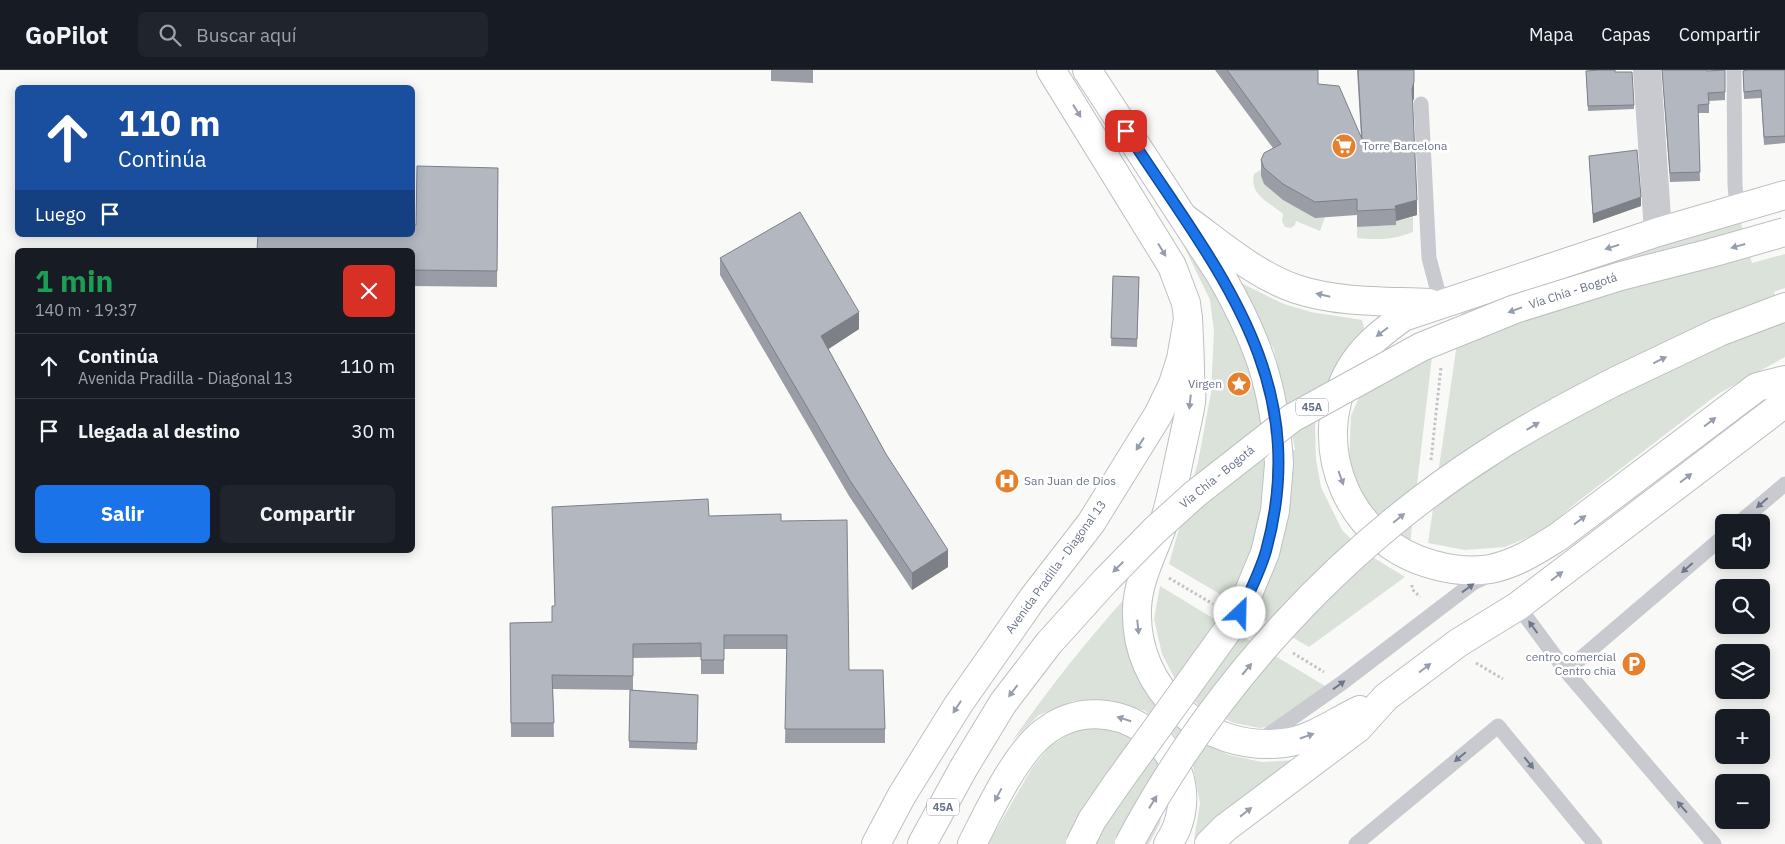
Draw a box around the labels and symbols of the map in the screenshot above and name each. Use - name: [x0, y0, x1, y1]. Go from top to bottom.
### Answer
- one-way arrow: [1073, 105, 1082, 118]
- pin: [1105, 110, 1147, 152]
- supermarket icon: Torre Barcelona: [1331, 133, 1357, 159]
- place label: Torre Barcelona: [1362, 138, 1448, 153]
- one-way arrow: [1731, 242, 1746, 250]
- one-way arrow: [1158, 243, 1167, 256]
- one-way arrow: [1604, 244, 1619, 251]
- street label: Vía Chía - Bogotá: [1527, 269, 1619, 312]
- one-way arrow: [1314, 291, 1330, 299]
- one-way arrow: [1507, 306, 1522, 314]
- one-way arrow: [1376, 327, 1389, 338]
- one-way arrow: [1653, 356, 1667, 364]
- place icon: Virgen: [1226, 371, 1252, 397]
- place label: Virgen: [1188, 376, 1222, 391]
- one-way arrow: [1186, 395, 1194, 411]
- road number: 45A: [1296, 398, 1328, 416]
- one-way arrow: [1703, 417, 1716, 428]
- one-way arrow: [1526, 421, 1539, 430]
- one-way arrow: [1135, 438, 1144, 451]
- street label: Vía Chía - Bogotá: [1176, 442, 1258, 511]
- hospital icon: San Juan de Dios: [994, 468, 1020, 494]
- one-way arrow: [1338, 471, 1345, 486]
- one-way arrow: [1679, 472, 1692, 483]
- place label: San Juan de Dios: [1024, 473, 1116, 488]
- street label: Avenida Pradilla - Diagonal 13: [1002, 497, 1109, 636]
- one-way arrow: [1757, 497, 1769, 509]
- one-way arrow: [1393, 513, 1406, 524]
- one-way arrow: [1573, 515, 1586, 526]
- one-way arrow: [1112, 561, 1124, 573]
- one-way arrow: [1680, 562, 1693, 573]
- one-way arrow: [1550, 571, 1564, 581]
- one-way arrow: [1461, 582, 1474, 593]
- position arrow: [1213, 586, 1265, 638]
- one-way arrow: [1134, 619, 1142, 635]
- one-way arrow: [1528, 621, 1539, 634]
- place label: centro comercial Centro chia: [1526, 649, 1617, 678]
- parking icon: centro comercial Centro chia: [1621, 651, 1647, 677]
- one-way arrow: [1241, 663, 1252, 676]
- one-way arrow: [1418, 663, 1431, 674]
- one-way arrow: [1332, 680, 1345, 690]
- one-way arrow: [1007, 684, 1018, 697]
- one-way arrow: [953, 700, 962, 714]
- one-way arrow: [1116, 715, 1131, 722]
- one-way arrow: [1299, 732, 1314, 739]
- one-way arrow: [1454, 751, 1467, 762]
- one-way arrow: [1523, 757, 1534, 770]
- one-way arrow: [994, 788, 1002, 802]
- one-way arrow: [1149, 795, 1158, 808]
- road number: 45A: [927, 799, 959, 816]
- one-way arrow: [1677, 801, 1688, 813]
- one-way arrow: [1239, 807, 1252, 818]

